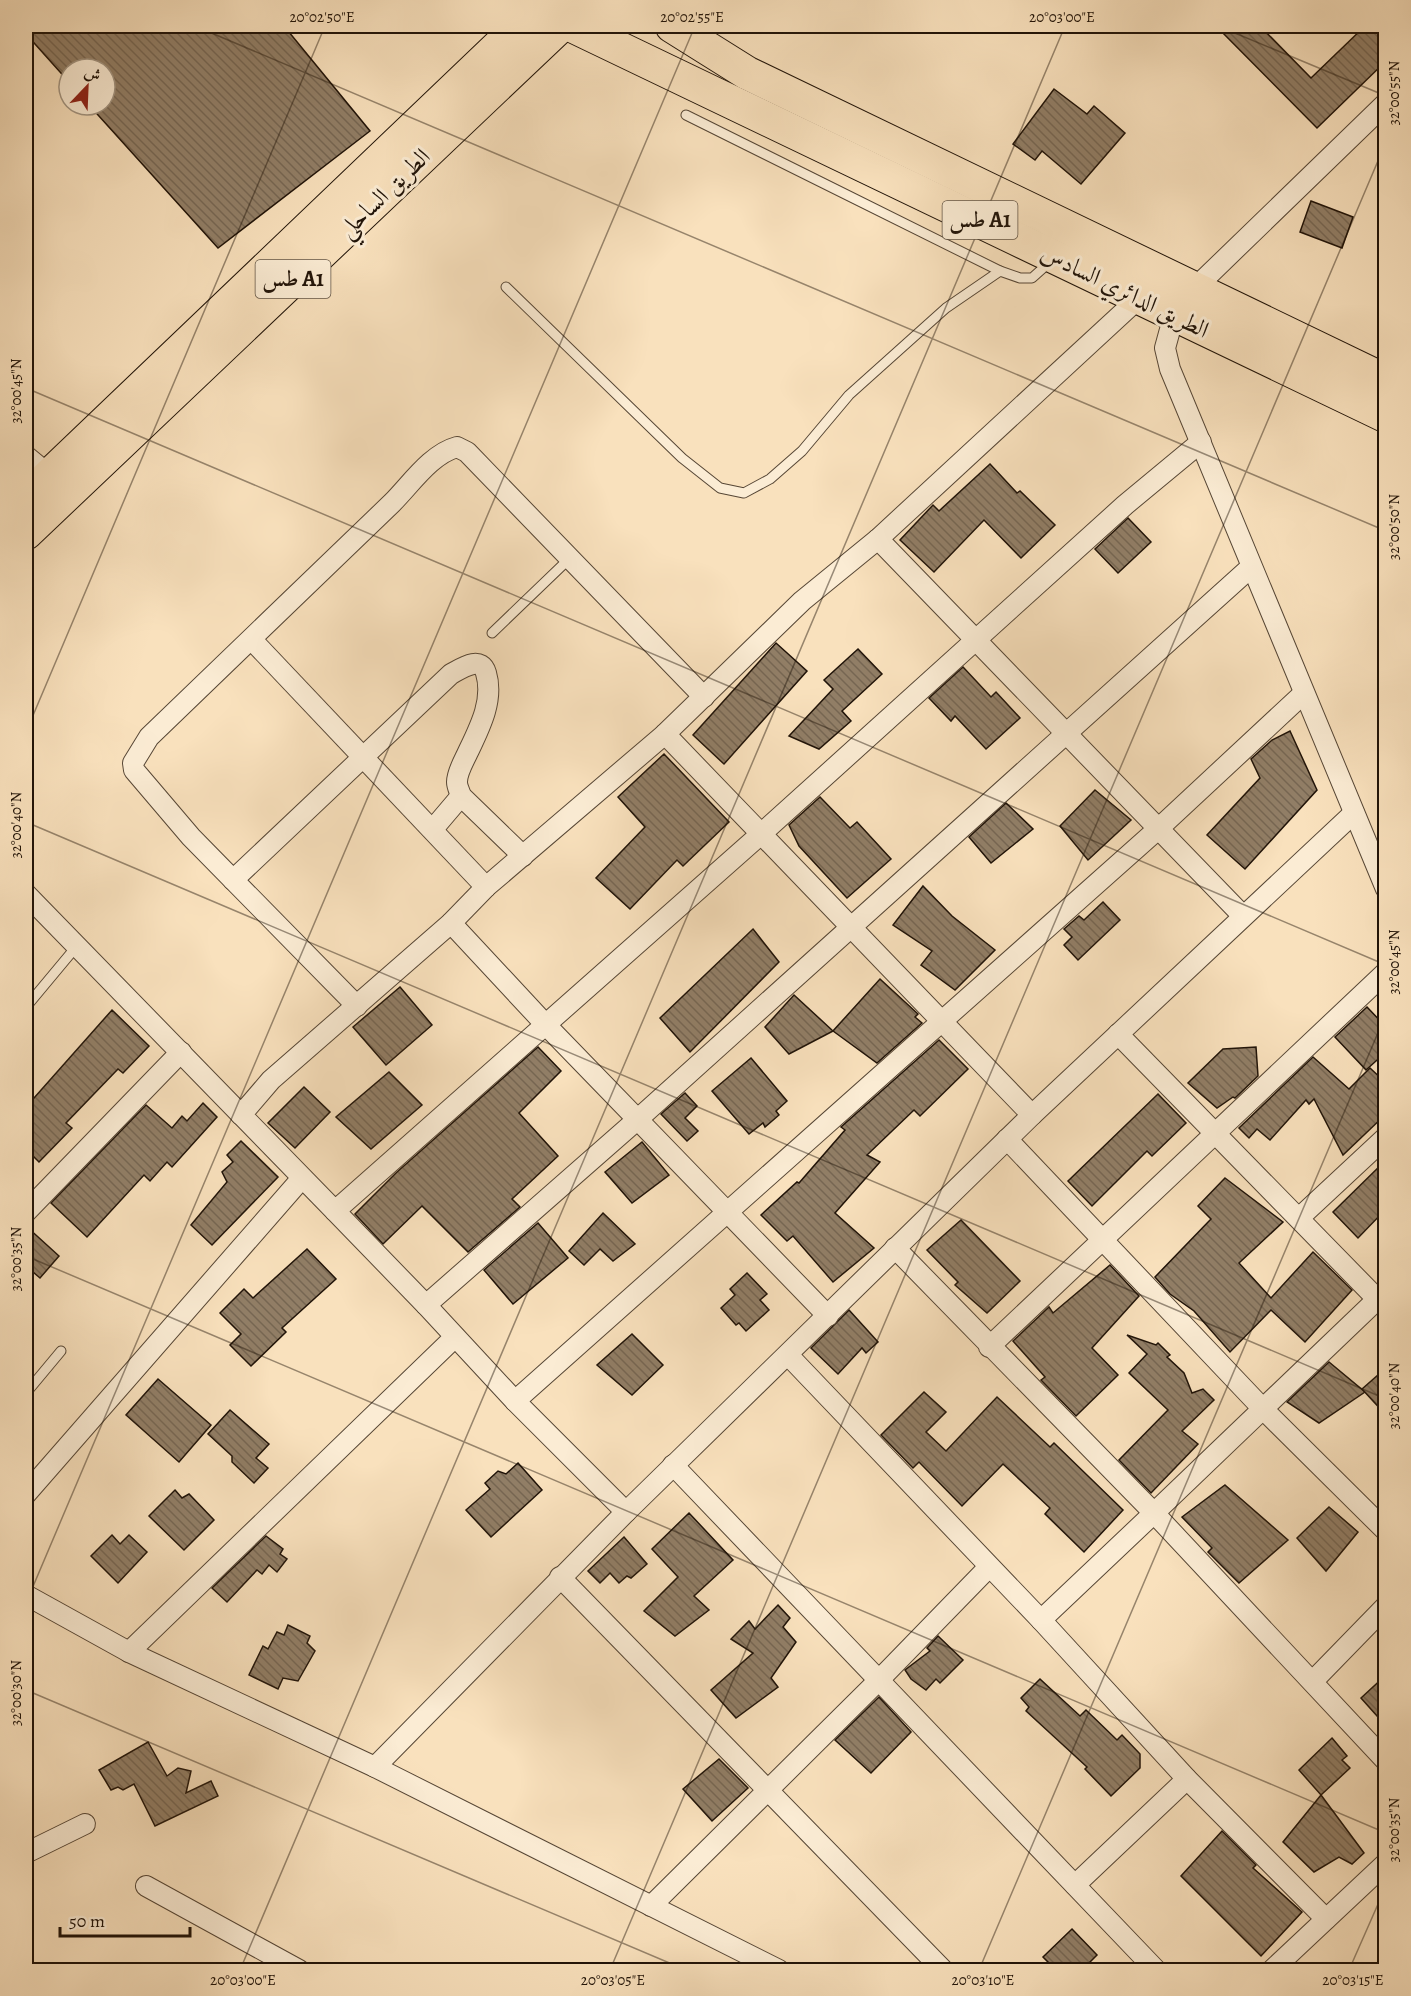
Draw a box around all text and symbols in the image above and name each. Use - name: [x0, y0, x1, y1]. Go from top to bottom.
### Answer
- text: 20°02'50"E: [289, 7, 355, 27]
- text: 20°02'55"E: [660, 7, 724, 27]
- text: 20°03'00"E: [1029, 7, 1095, 27]
- north arrow: [57, 57, 117, 117]
- text: 32°00'55"N: [1384, 60, 1404, 125]
- text: ش: [81, 61, 104, 87]
- street label: الطريق الساحلي: [331, 141, 442, 250]
- road number: طس A1: [942, 201, 1018, 239]
- street label: الطريق الدائري السادس: [1034, 236, 1215, 348]
- road number: طس A1: [256, 260, 330, 298]
- text: 32°00'45"N: [6, 358, 26, 424]
- text: 32°00'50"N: [1384, 494, 1404, 560]
- text: 32°00'40"N: [6, 792, 26, 858]
- text: 32°00'45"N: [1384, 929, 1404, 995]
- text: 32°00'35"N: [6, 1227, 26, 1291]
- text: 32°00'40"N: [1384, 1363, 1404, 1429]
- text: 32°00'30"N: [6, 1660, 26, 1726]
- text: 32°00'35"N: [1384, 1798, 1404, 1862]
- scale bar: [60, 1900, 190, 1938]
- text: 50 m: [69, 1909, 105, 1933]
- text: 20°03'00"E: [210, 1970, 276, 1990]
- text: 20°03'05"E: [581, 1970, 645, 1990]
- text: 20°03'10"E: [952, 1970, 1015, 1990]
- text: 20°03'15"E: [1322, 1970, 1384, 1990]

